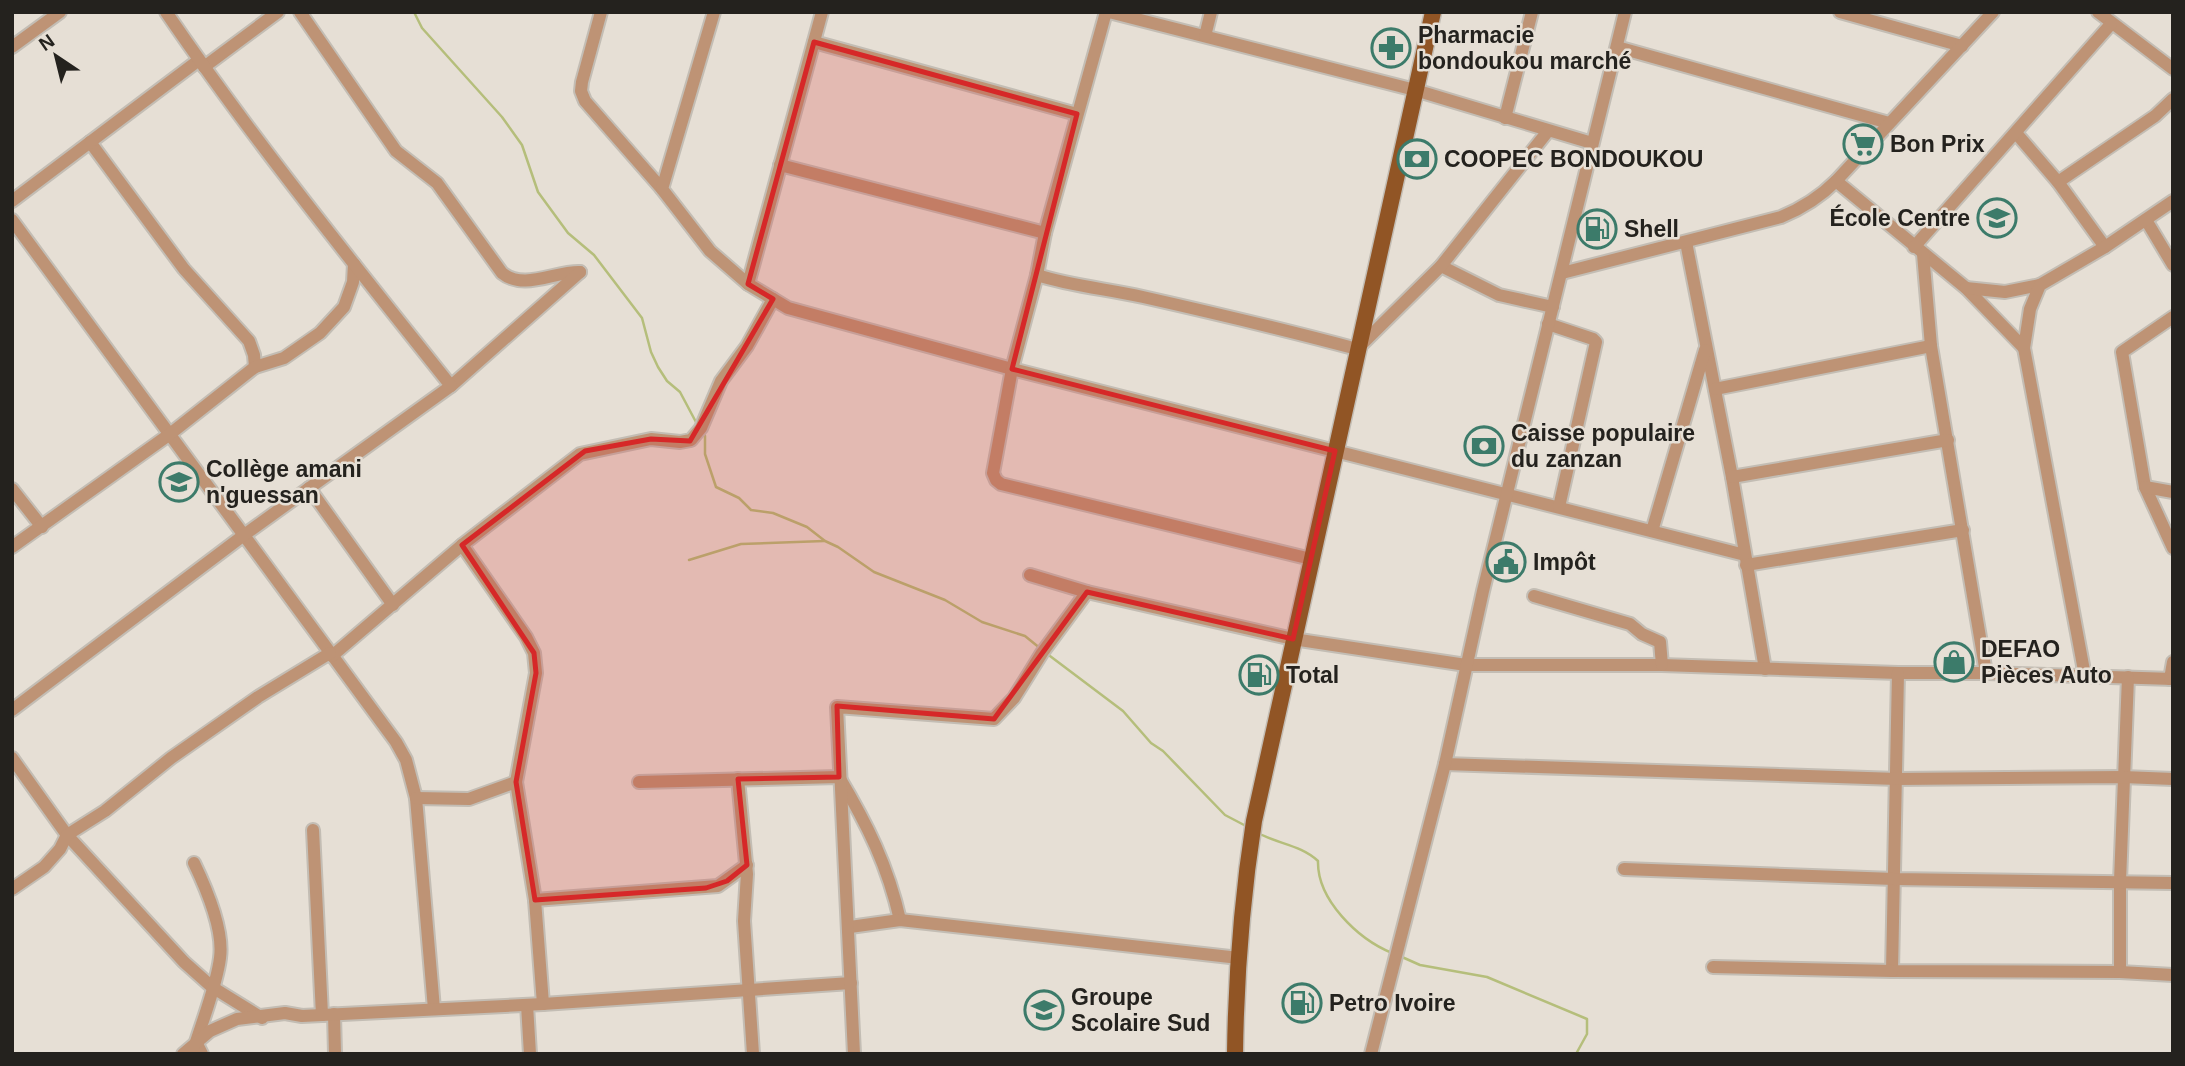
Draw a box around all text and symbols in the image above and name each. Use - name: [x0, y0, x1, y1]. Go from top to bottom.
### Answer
- north arrow: [21, 21, 91, 91]
- place label: Pharmacie bondoukou marché: [1418, 22, 1631, 74]
- pharmacy icon: Pharmacie bondoukou marché: [1370, 27, 1412, 69]
- text: N: [35, 30, 58, 55]
- supermarket icon: Bon Prix: [1842, 123, 1884, 165]
- place label: Bon Prix: [1890, 131, 1985, 157]
- bank icon: COOPEC BONDOUKOU: [1396, 138, 1438, 180]
- place label: COOPEC BONDOUKOU: [1444, 146, 1703, 172]
- school or university icon: École Centre: [1976, 197, 2018, 239]
- place label: École Centre: [1829, 204, 1970, 231]
- fuel station icon: Shell: [1576, 208, 1618, 250]
- place label: Shell: [1624, 216, 1679, 242]
- place label: Caisse populaire du zanzan: [1511, 420, 1695, 472]
- bank icon: Caisse populaire du zanzan: [1463, 425, 1505, 467]
- place label: Collège amani n'guessan: [206, 456, 362, 508]
- school or university icon: Collège amani n'guessan: [158, 461, 200, 503]
- public building icon: Impôt: [1485, 541, 1527, 583]
- place label: Impôt: [1533, 549, 1596, 575]
- place label: DEFAO Pièces Auto: [1981, 636, 2112, 688]
- shop icon: DEFAO Pièces Auto: [1933, 641, 1975, 683]
- fuel station icon: Total: [1238, 654, 1280, 696]
- place label: Total: [1286, 662, 1339, 688]
- fuel station icon: Petro Ivoire: [1281, 982, 1323, 1024]
- place label: Groupe Scolaire Sud: [1071, 984, 1210, 1036]
- school or university icon: Groupe Scolaire Sud: [1023, 989, 1065, 1031]
- place label: Petro Ivoire: [1329, 990, 1456, 1016]

